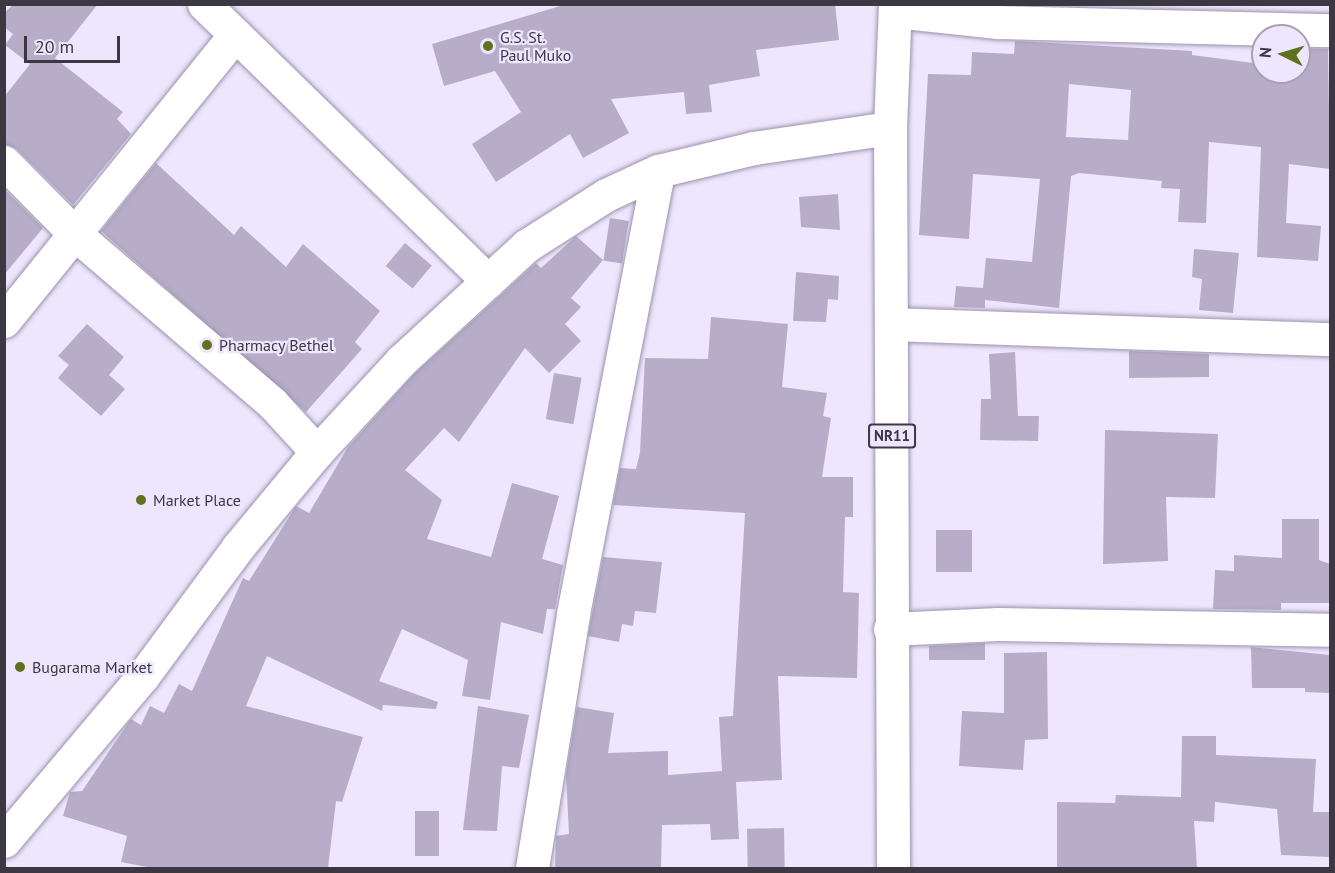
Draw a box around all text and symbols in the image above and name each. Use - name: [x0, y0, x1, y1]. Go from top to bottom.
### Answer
- scale bar: [27, 24, 123, 62]
- north arrow: [1251, 24, 1311, 84]
- place label: G.S. St. Paul Muko: [500, 27, 571, 65]
- text: 20 m: [35, 35, 74, 58]
- marker: G.S. St. Paul Muko: [481, 39, 495, 53]
- text: N: [1255, 47, 1275, 59]
- place label: Pharmacy Bethel: [219, 335, 334, 355]
- marker: Pharmacy Bethel: [200, 338, 214, 352]
- road number: NR11: [868, 424, 916, 448]
- place label: Market Place: [153, 490, 241, 510]
- marker: Market Place: [134, 493, 148, 507]
- place label: Bugarama Market: [32, 657, 152, 677]
- marker: Bugarama Market: [13, 660, 27, 674]

